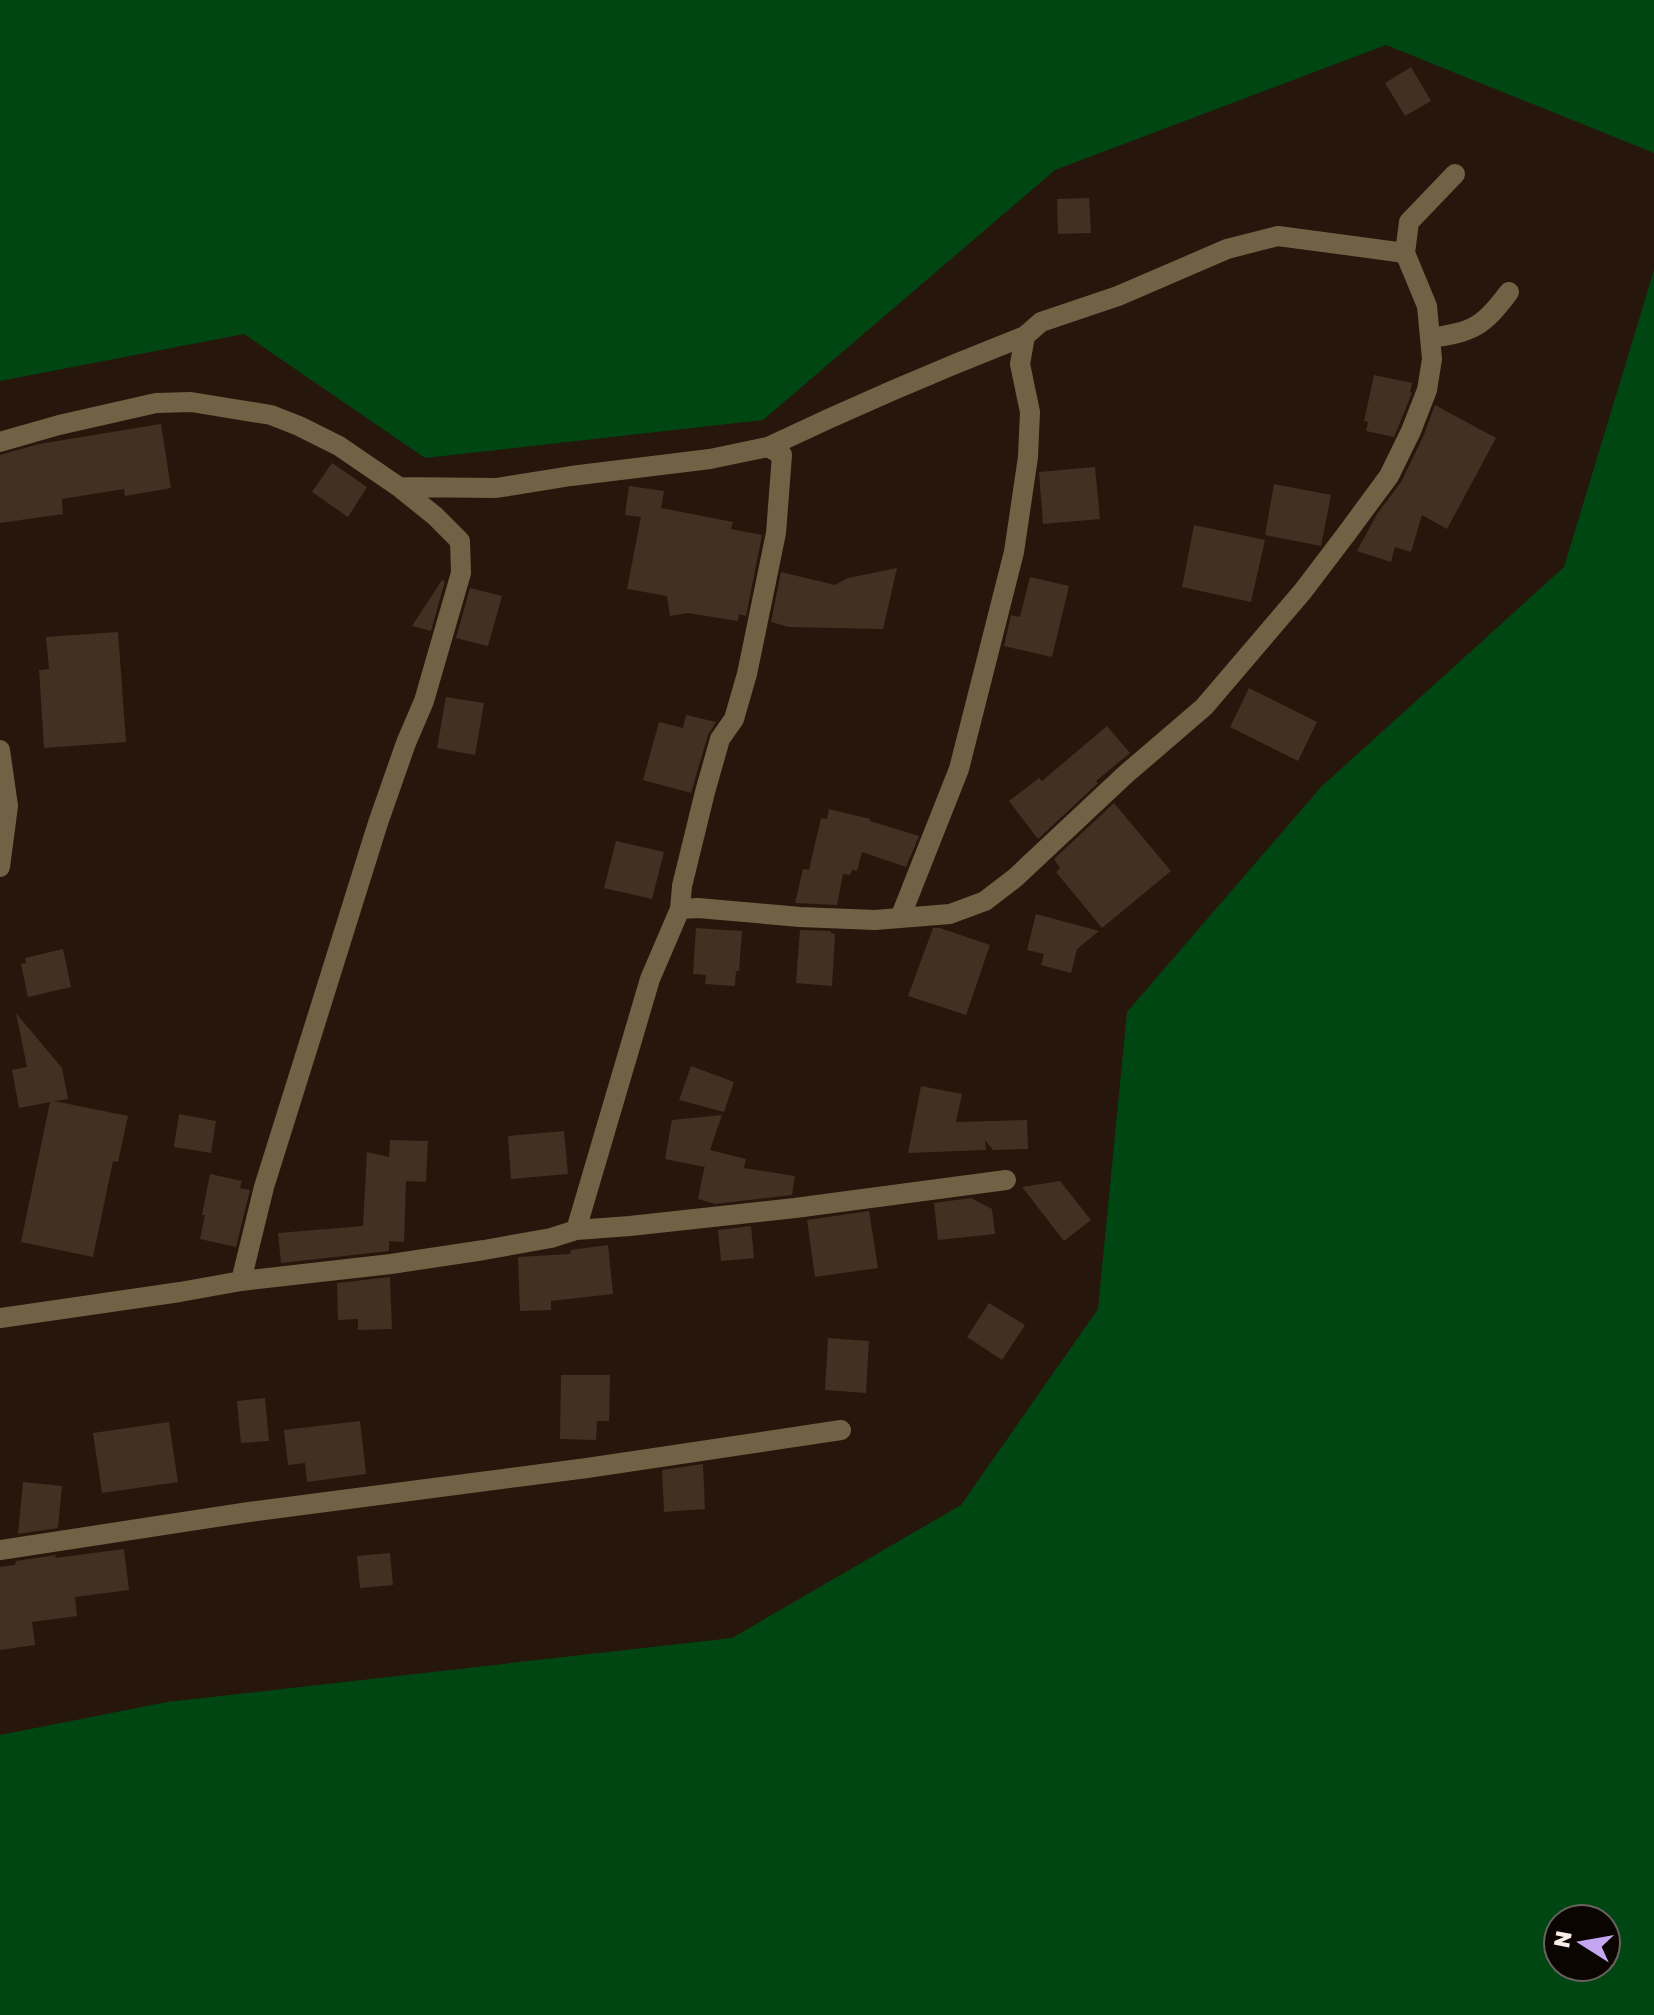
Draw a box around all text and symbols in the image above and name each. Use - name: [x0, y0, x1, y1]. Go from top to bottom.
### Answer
- north arrow: [1542, 1903, 1622, 1983]
- text: N: [1547, 1928, 1577, 1950]

